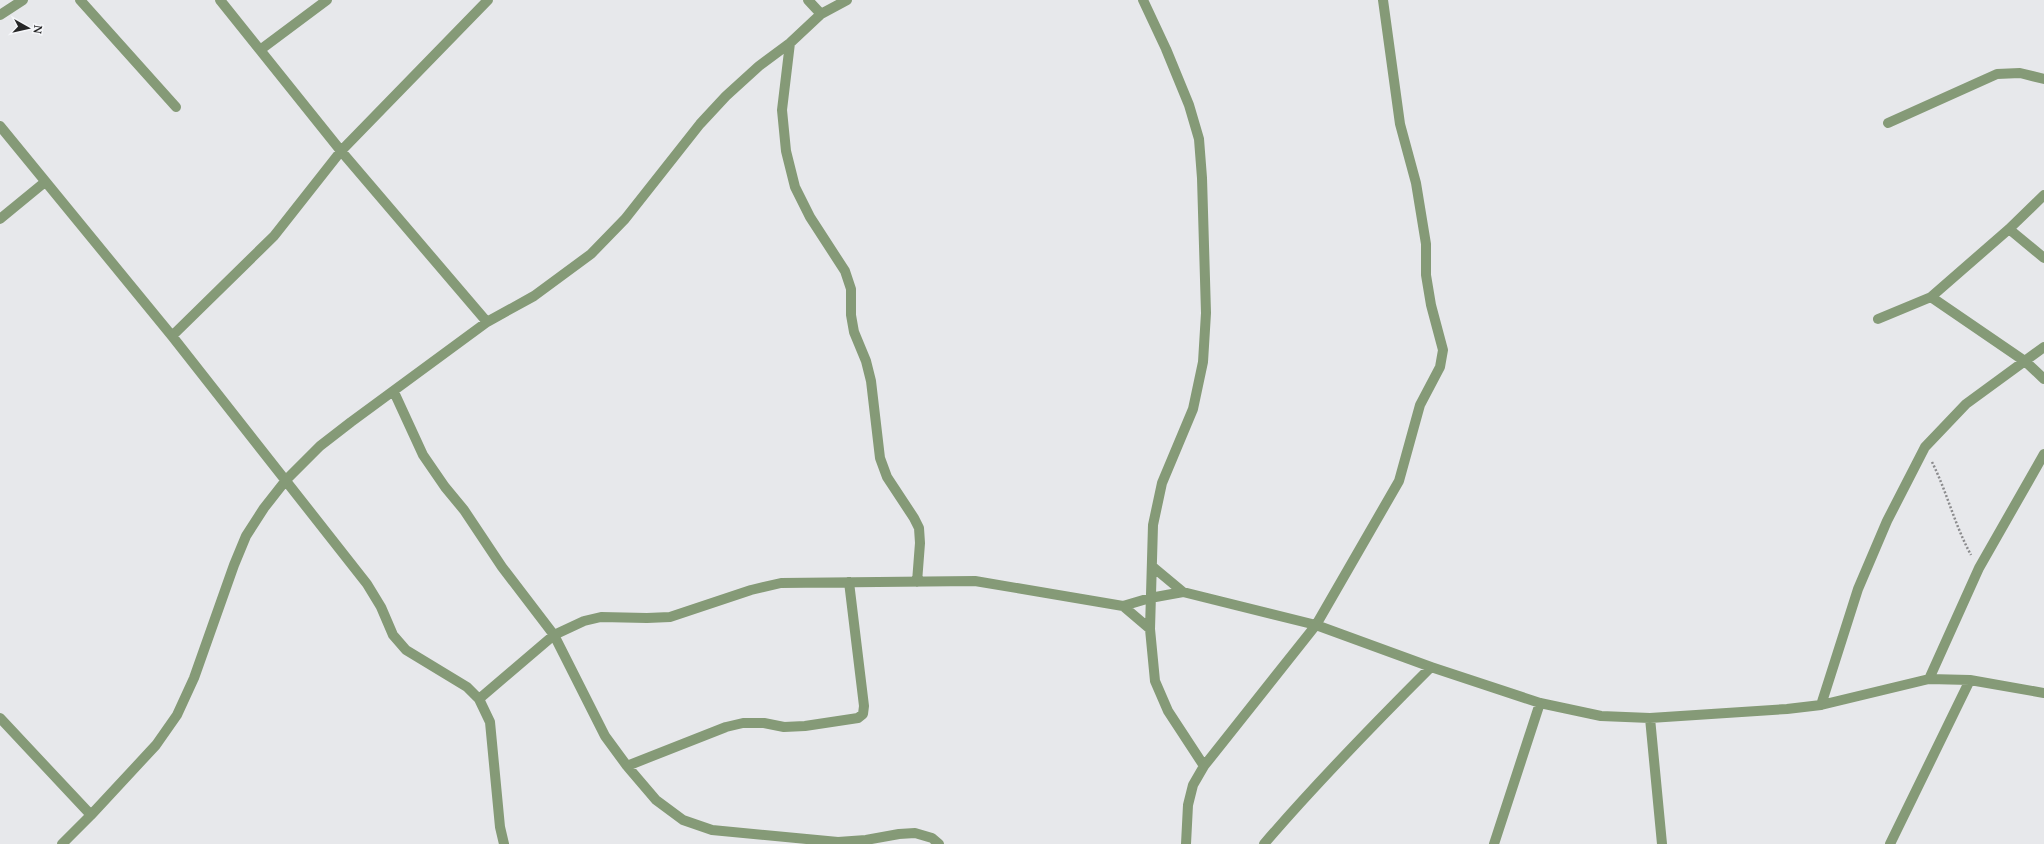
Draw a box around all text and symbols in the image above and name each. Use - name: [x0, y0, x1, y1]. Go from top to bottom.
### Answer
- north arrow: [8, 8, 48, 48]
- text: N: [30, 24, 46, 35]

